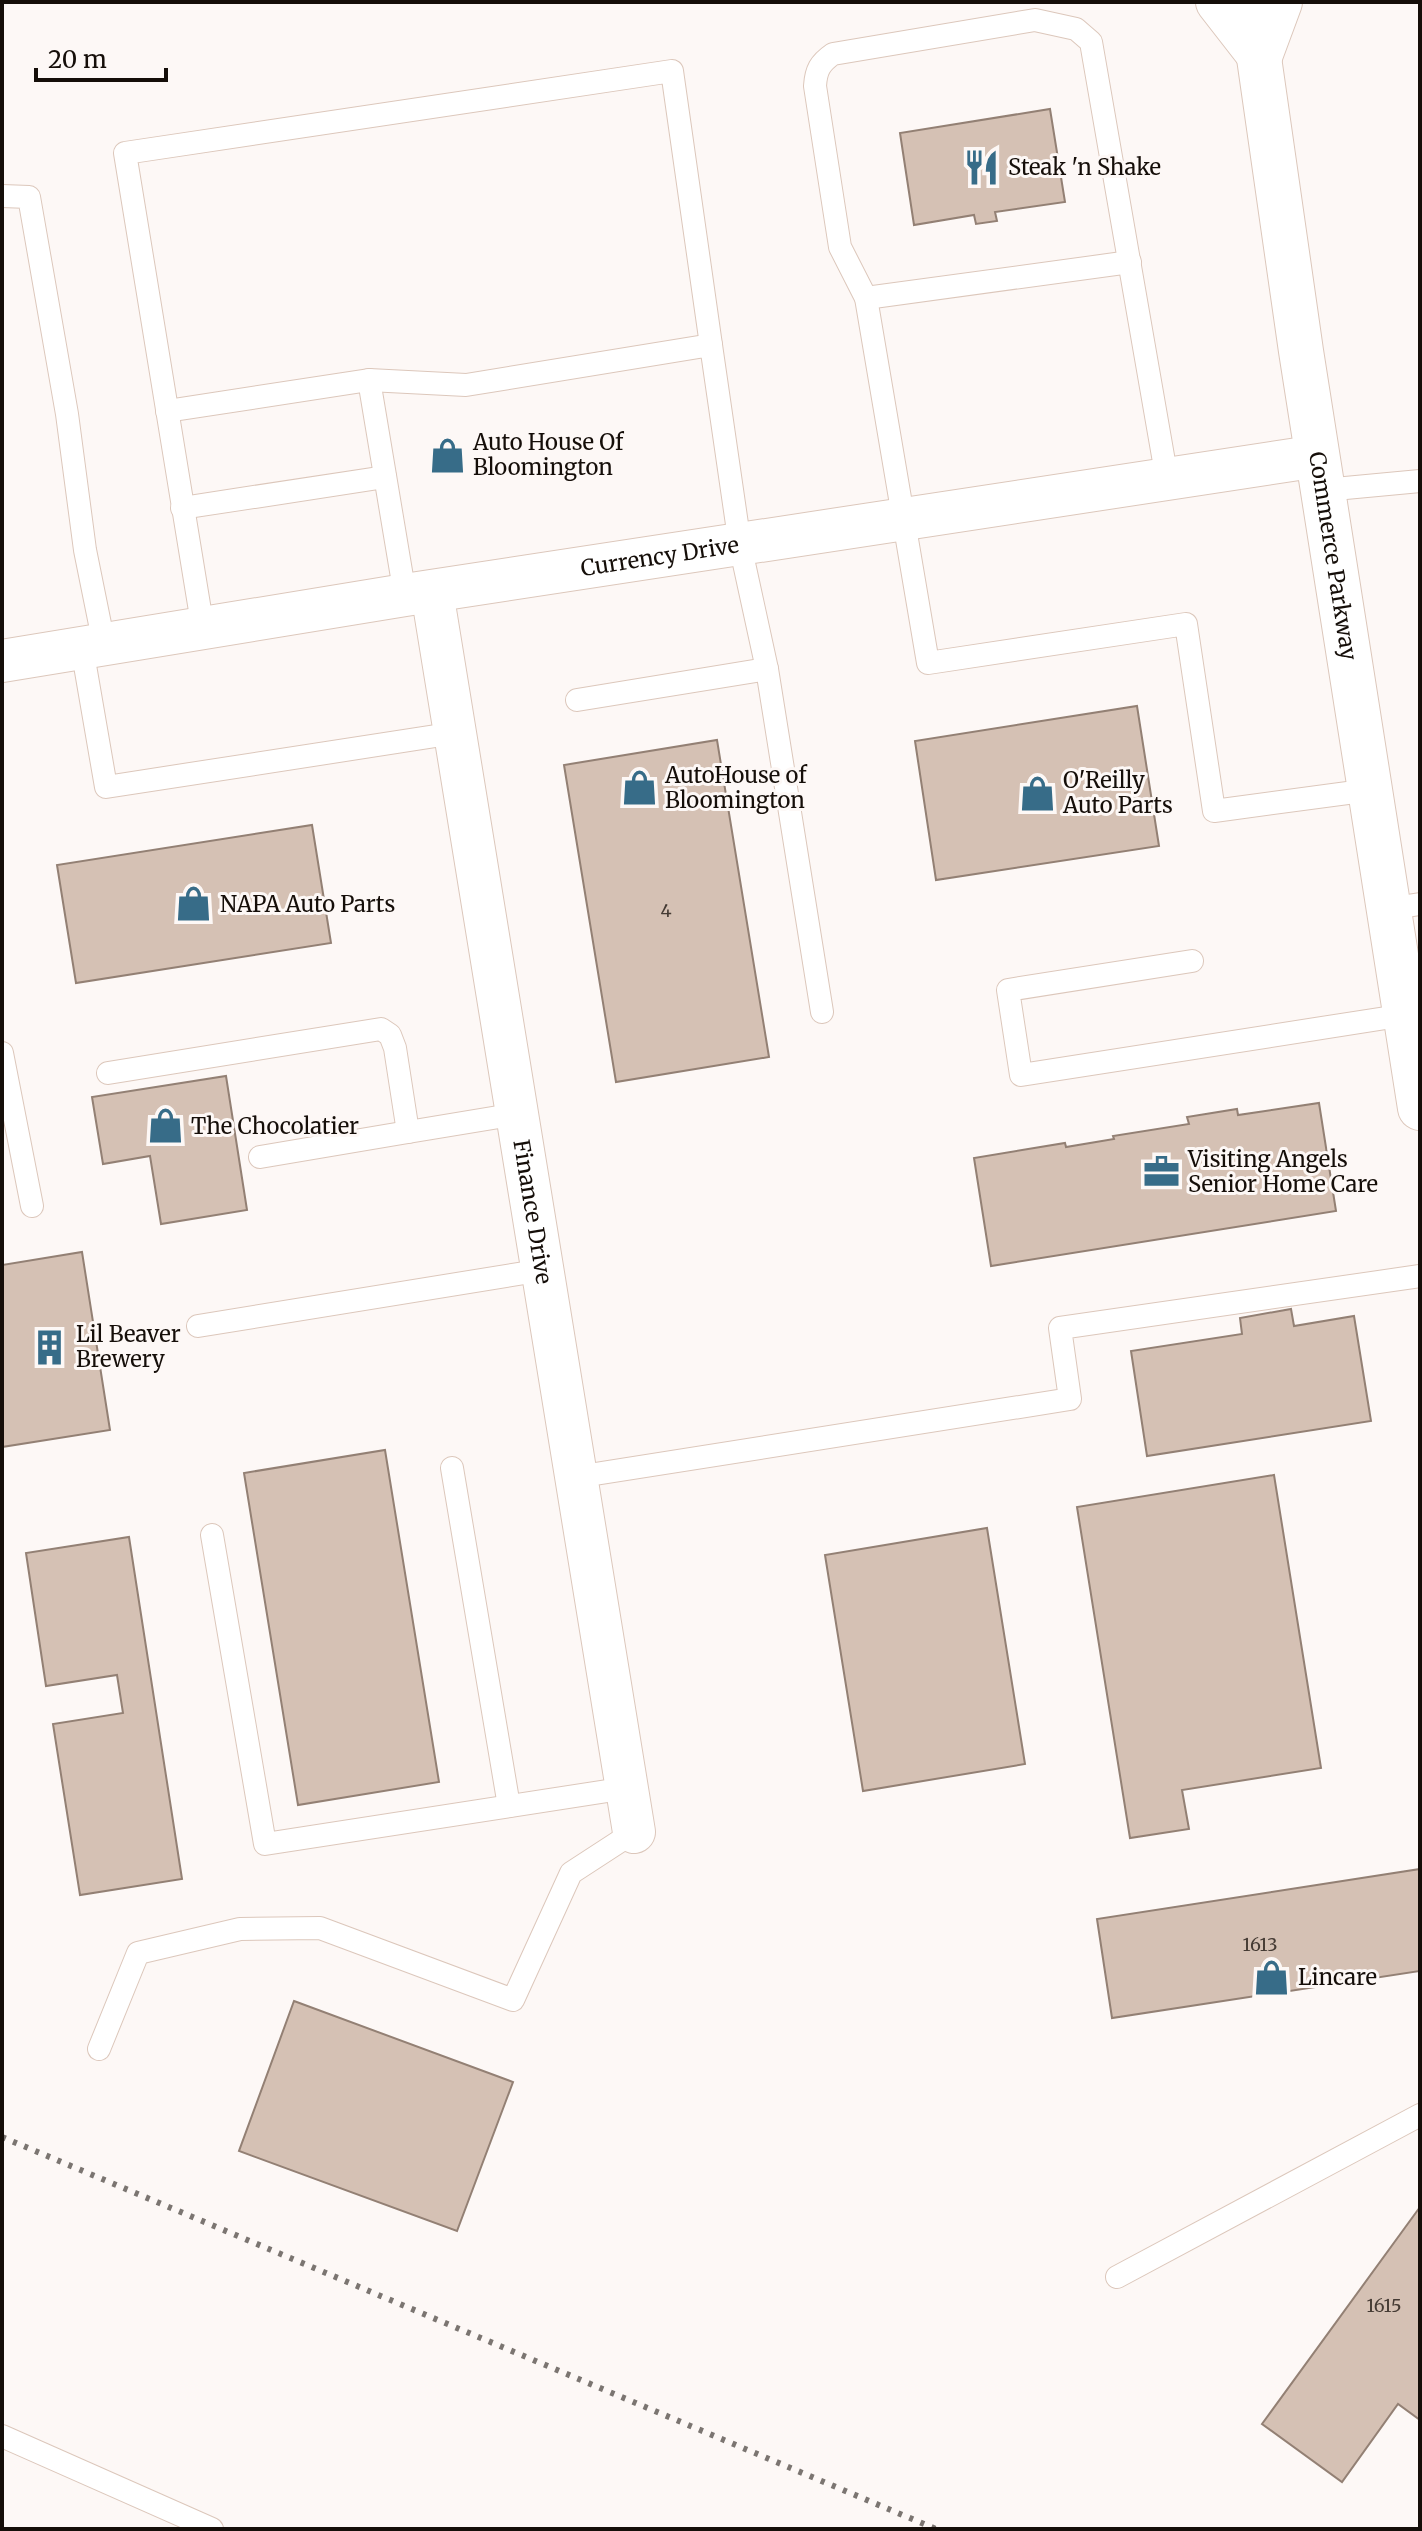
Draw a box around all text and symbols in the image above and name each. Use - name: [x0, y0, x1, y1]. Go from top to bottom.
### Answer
- scale bar: [36, 32, 166, 82]
- text: 20 m: [48, 44, 107, 75]
- restaurant icon: Steak 'n Shake: [963, 148, 1001, 186]
- place label: Steak 'n Shake: [1008, 153, 1161, 181]
- place label: Auto House Of Bloomington: [472, 428, 625, 481]
- shop icon: Auto House Of Bloomington: [428, 436, 466, 474]
- street label: Commerce Parkway: [1303, 450, 1363, 662]
- street label: Currency Drive: [579, 530, 741, 582]
- place label: AutoHouse of Bloomington: [664, 761, 808, 814]
- place label: O'Reilly Auto Parts: [1062, 766, 1173, 819]
- shop icon: AutoHouse of Bloomington: [620, 769, 658, 807]
- shop icon: O'Reilly Auto Parts: [1018, 774, 1056, 812]
- shop icon: NAPA Auto Parts: [175, 885, 213, 923]
- place label: NAPA Auto Parts: [220, 890, 395, 918]
- house number: 4: [660, 899, 672, 922]
- shop icon: The Chocolatier: [146, 1107, 184, 1145]
- place label: The Chocolatier: [191, 1112, 359, 1140]
- street label: Finance Drive: [507, 1137, 559, 1286]
- place label: Visiting Angels Senior Home Care: [1187, 1145, 1378, 1198]
- office icon: Visiting Angels Senior Home Care: [1143, 1153, 1181, 1191]
- place label: Lil Beaver Brewery: [76, 1320, 181, 1373]
- building icon: Lil Beaver Brewery: [31, 1328, 69, 1366]
- house number: 1613: [1242, 1933, 1278, 1956]
- shop icon: Lincare: [1253, 1958, 1291, 1996]
- place label: Lincare: [1298, 1963, 1377, 1991]
- house number: 1615: [1366, 2294, 1402, 2317]

